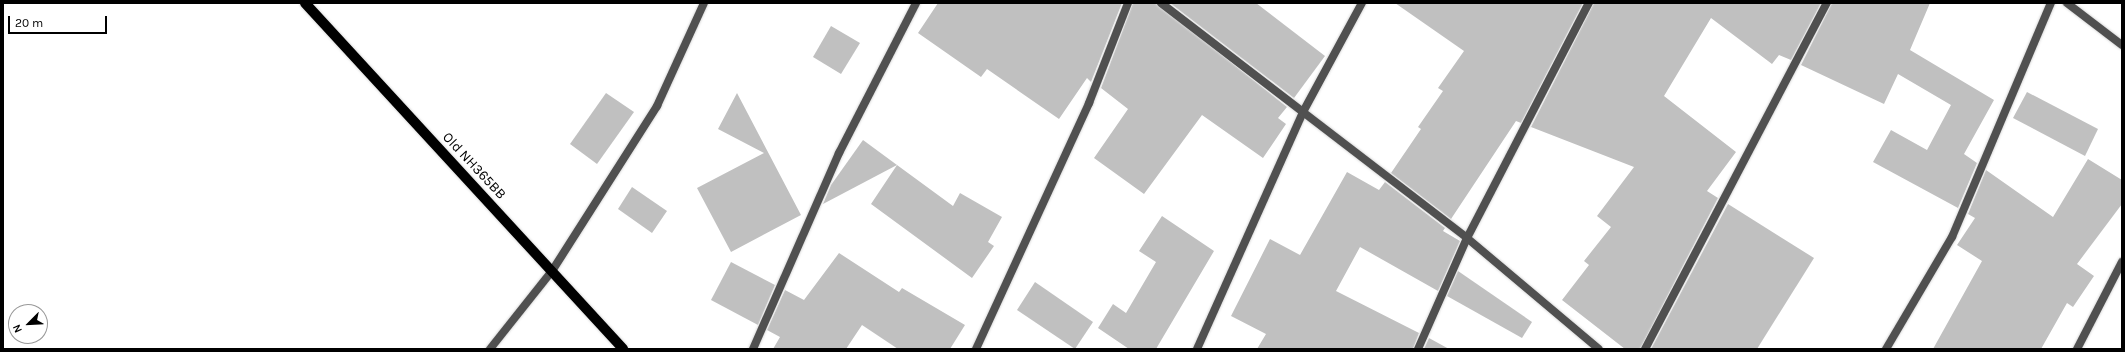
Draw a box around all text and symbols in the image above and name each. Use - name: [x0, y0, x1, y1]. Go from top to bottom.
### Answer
- scale bar: [10, 8, 109, 34]
- text: 20 m: [15, 16, 43, 30]
- street label: Old NH365BB: [439, 129, 509, 203]
- north arrow: [8, 304, 48, 344]
- text: N: [10, 322, 25, 335]

